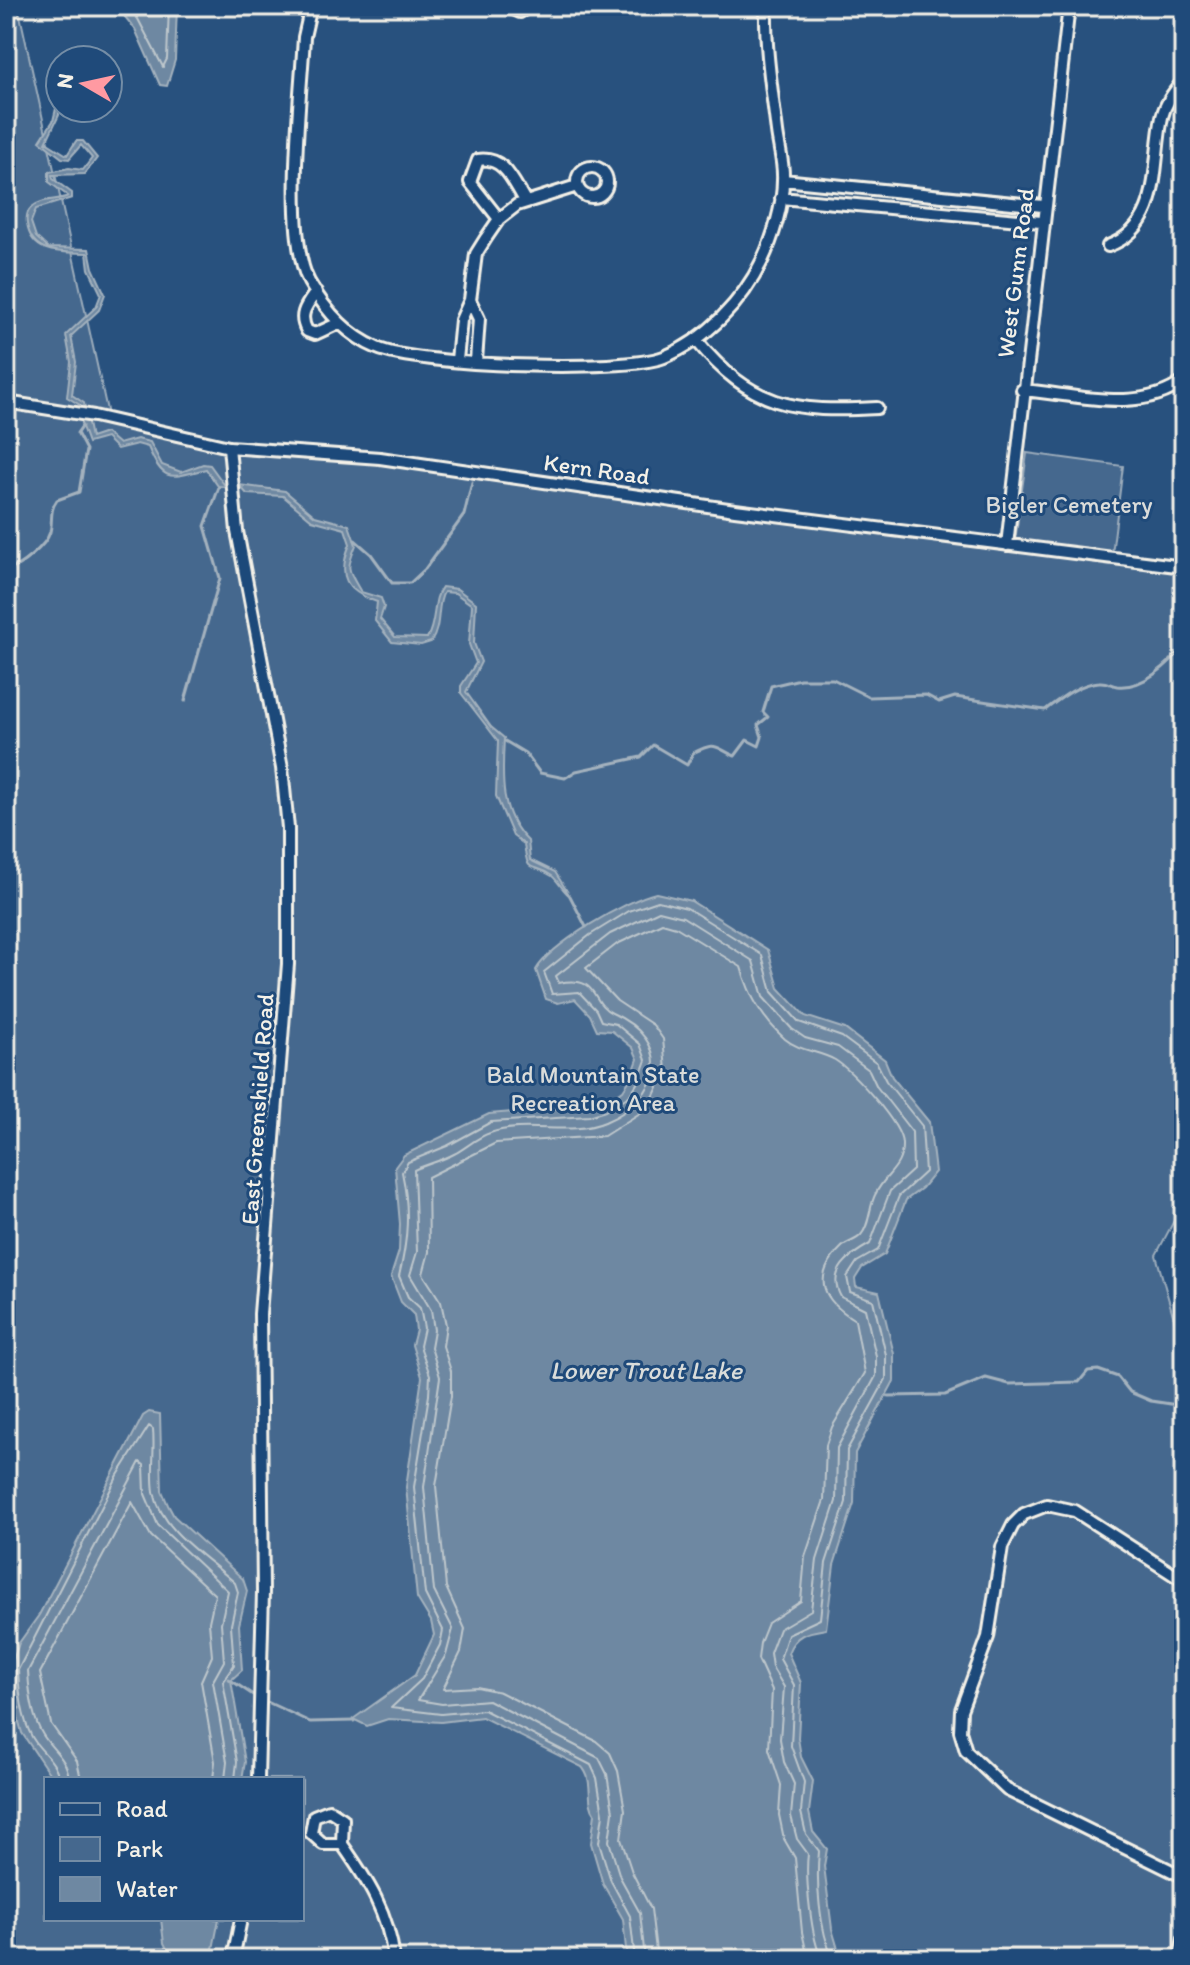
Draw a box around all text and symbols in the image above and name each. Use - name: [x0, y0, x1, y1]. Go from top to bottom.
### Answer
- north arrow: [44, 44, 124, 124]
- text: N: [50, 71, 79, 90]
- street label: West Gunn Road: [990, 186, 1040, 360]
- street label: Kern Road: [542, 447, 652, 491]
- park label: Bigler Cemetery: [986, 490, 1152, 519]
- street label: East Greenshield Road: [234, 992, 280, 1226]
- park label: Bald Mountain State Recreation Area: [487, 1060, 699, 1117]
- water label: Lower Trout Lake: [550, 1354, 743, 1386]
- legend: [44, 1777, 304, 1921]
- text: Road: [116, 1794, 168, 1823]
- text: Park: [116, 1834, 163, 1863]
- text: Water: [116, 1874, 178, 1903]

